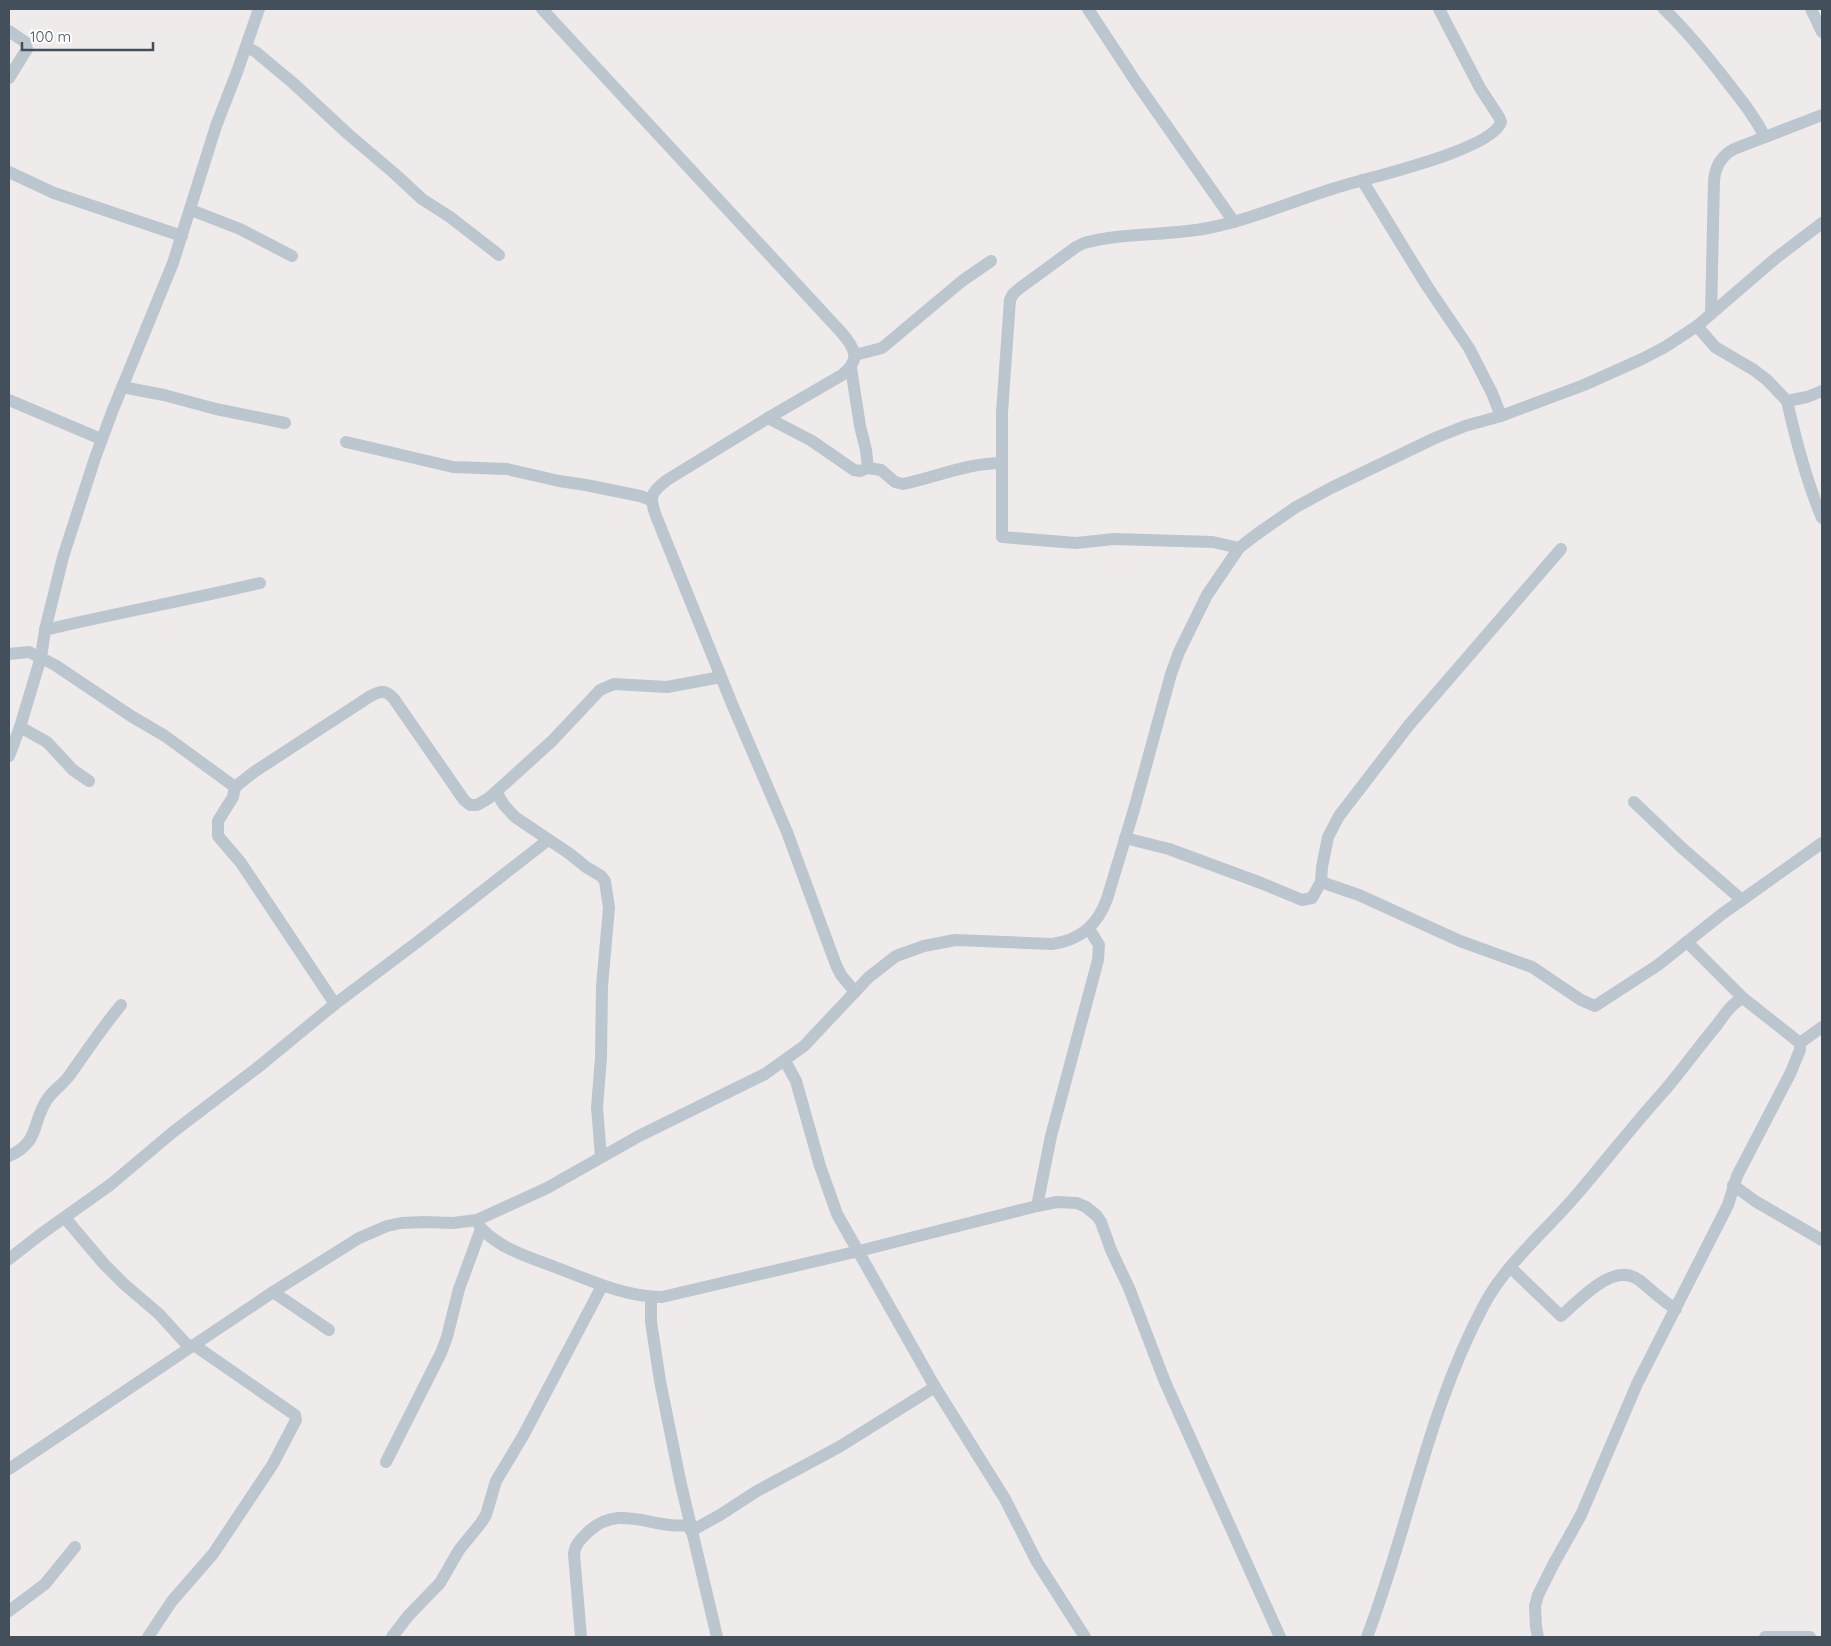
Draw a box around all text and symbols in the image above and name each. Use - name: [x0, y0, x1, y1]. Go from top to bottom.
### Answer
- scale bar: [22, 20, 154, 52]
- text: 100 m: [30, 27, 71, 46]

